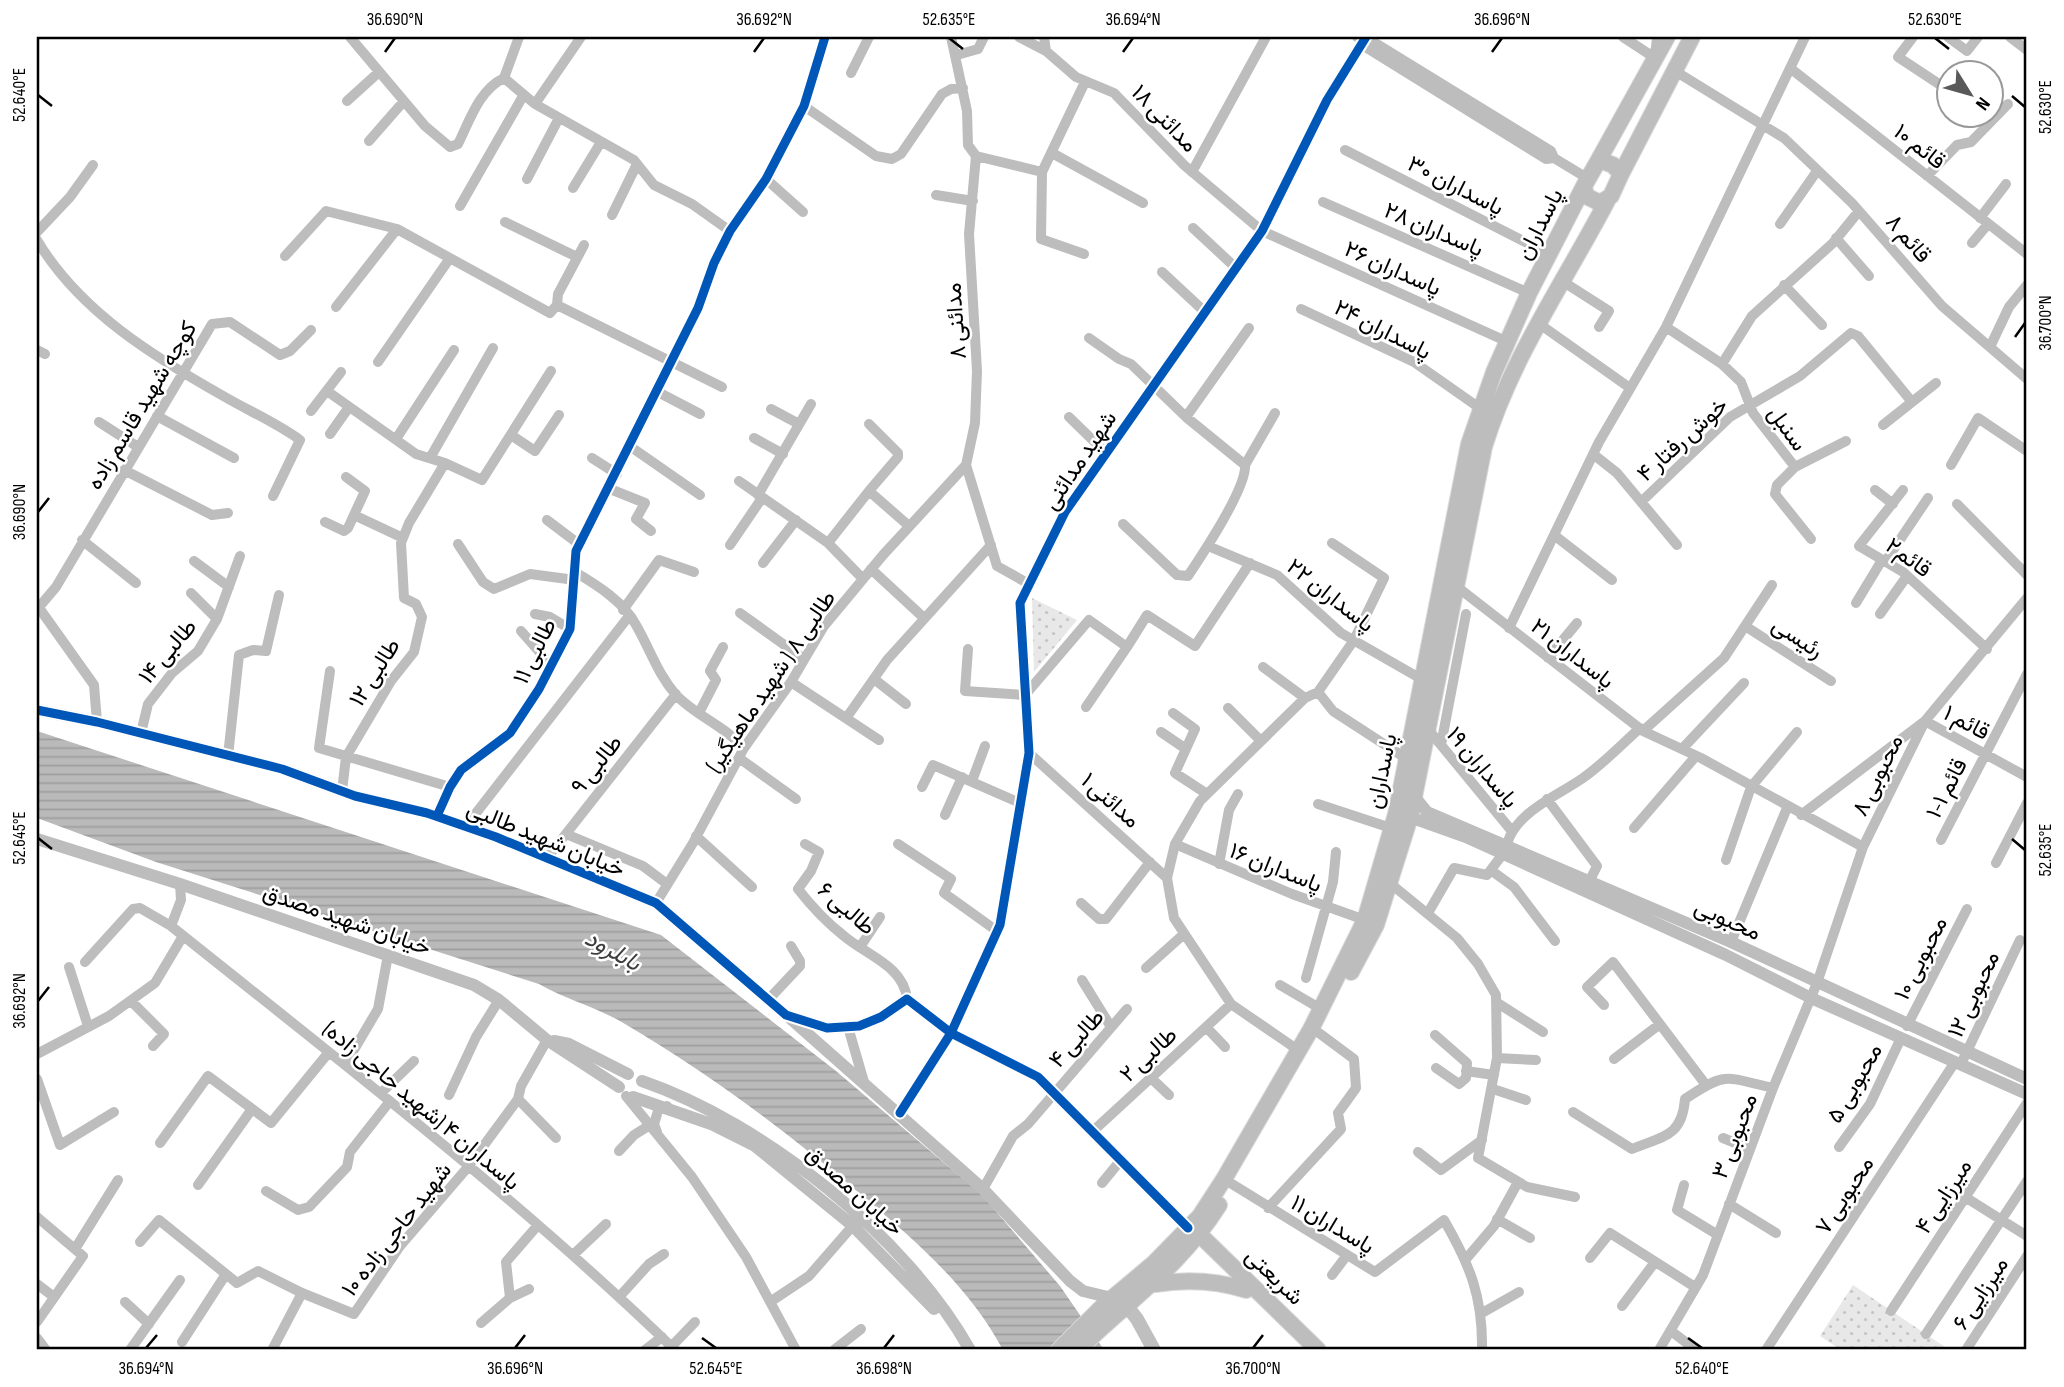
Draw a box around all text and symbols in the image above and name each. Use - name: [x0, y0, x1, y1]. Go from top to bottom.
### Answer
- text: 36.690°N: [367, 9, 423, 30]
- text: 36.692°N: [736, 9, 792, 30]
- text: 52.635°E: [922, 9, 976, 30]
- text: 36.694°N: [1105, 9, 1161, 30]
- text: 36.696°N: [1474, 9, 1530, 30]
- text: 52.630°E: [1908, 9, 1962, 30]
- north arrow: [1934, 60, 2004, 130]
- text: 52.640°E: [9, 68, 30, 122]
- street label: مدائنی ۱۸: [1125, 79, 1203, 158]
- text: 52.630°E: [2035, 80, 2056, 134]
- text: N: [1970, 92, 1995, 114]
- street label: قائم ۱۰: [1888, 118, 1951, 176]
- street label: پاسداران ۳۰: [1402, 150, 1509, 223]
- street label: پاسداران: [1510, 184, 1571, 265]
- street label: پاسداران ۲۸: [1379, 196, 1488, 264]
- street label: قائم ۸: [1880, 209, 1937, 269]
- street label: پاسداران ۲۶: [1339, 235, 1445, 304]
- street label: مدائنی ۸: [939, 282, 973, 360]
- street label: پاسداران ۲۴: [1329, 294, 1436, 367]
- text: 36.700°N: [2035, 295, 2056, 351]
- street label: کوچه شهید قاسم زاده: [81, 316, 204, 495]
- street label: خوش رفتار ۴: [1631, 392, 1734, 488]
- street label: سنبل: [1761, 400, 1813, 457]
- street label: شهید مدائنی: [1037, 406, 1123, 515]
- text: 36.690°N: [9, 484, 30, 540]
- street label: قائم۲: [1880, 532, 1937, 584]
- street label: پاسداران ۲۲: [1280, 553, 1380, 640]
- street label: طالبی ۸ ( شهید ماهیگیر): [700, 585, 842, 778]
- street label: رئیسی: [1766, 611, 1829, 665]
- street label: پاسداران ۲۱: [1524, 612, 1620, 696]
- street label: طالبی ۱۴: [133, 613, 203, 690]
- street label: طالبی ۱۱: [507, 614, 563, 689]
- street label: طالبی ۱۲: [343, 633, 407, 712]
- street label: قائم ۱: [1939, 699, 1995, 747]
- street label: پاسداران ۱۹: [1439, 721, 1524, 815]
- street label: طالبی ۹: [565, 729, 629, 800]
- street label: محبوبی ۸: [1846, 730, 1910, 821]
- street label: پاسداران: [1360, 731, 1405, 812]
- street label: قائم ۱-۱: [1920, 754, 1974, 823]
- street label: مدائنی ۱: [1075, 767, 1146, 835]
- street label: خیابان شهید طالبی: [462, 794, 629, 883]
- text: 52.645°E: [9, 811, 30, 865]
- text: 52.635°E: [2035, 823, 2056, 877]
- street label: پاسداران ۱۶: [1225, 837, 1326, 900]
- street label: طالبی ۶: [812, 876, 881, 941]
- street label: خیابان شهید مصدق: [259, 878, 434, 962]
- street label: محبوبی: [1690, 893, 1765, 947]
- street label: محبوبی ۱۰: [1888, 912, 1954, 1005]
- water label: بابلرود: [580, 923, 646, 978]
- street label: محبوبی ۱۲: [1942, 947, 2006, 1042]
- text: 36.692°N: [9, 973, 30, 1029]
- street label: طالبی ۴: [1043, 1003, 1110, 1074]
- street label: پاسداران ۴ (شهید حاجی زاده): [316, 1015, 526, 1197]
- street label: طالبی ۲: [1114, 1021, 1183, 1088]
- street label: محبوبی ۵: [1821, 1039, 1889, 1128]
- street label: محبوبی ۳: [1706, 1090, 1764, 1183]
- street label: خیابان مصدق: [800, 1140, 909, 1242]
- street label: محبوبی ۷: [1809, 1151, 1880, 1240]
- street label: میرزایی ۴: [1909, 1154, 1978, 1239]
- street label: شهید حاجی زاده ۱۰: [336, 1157, 458, 1302]
- street label: پاسداران ۱۱: [1285, 1189, 1380, 1262]
- street label: شریعتی: [1239, 1242, 1309, 1311]
- street label: میرزایی ۶: [1947, 1252, 2015, 1335]
- text: 36.694°N: [118, 1358, 174, 1379]
- text: 36.696°N: [487, 1358, 543, 1379]
- text: 52.645°E: [689, 1358, 743, 1379]
- text: 36.698°N: [856, 1358, 912, 1379]
- text: 36.700°N: [1225, 1358, 1281, 1379]
- text: 52.640°E: [1675, 1358, 1729, 1379]

